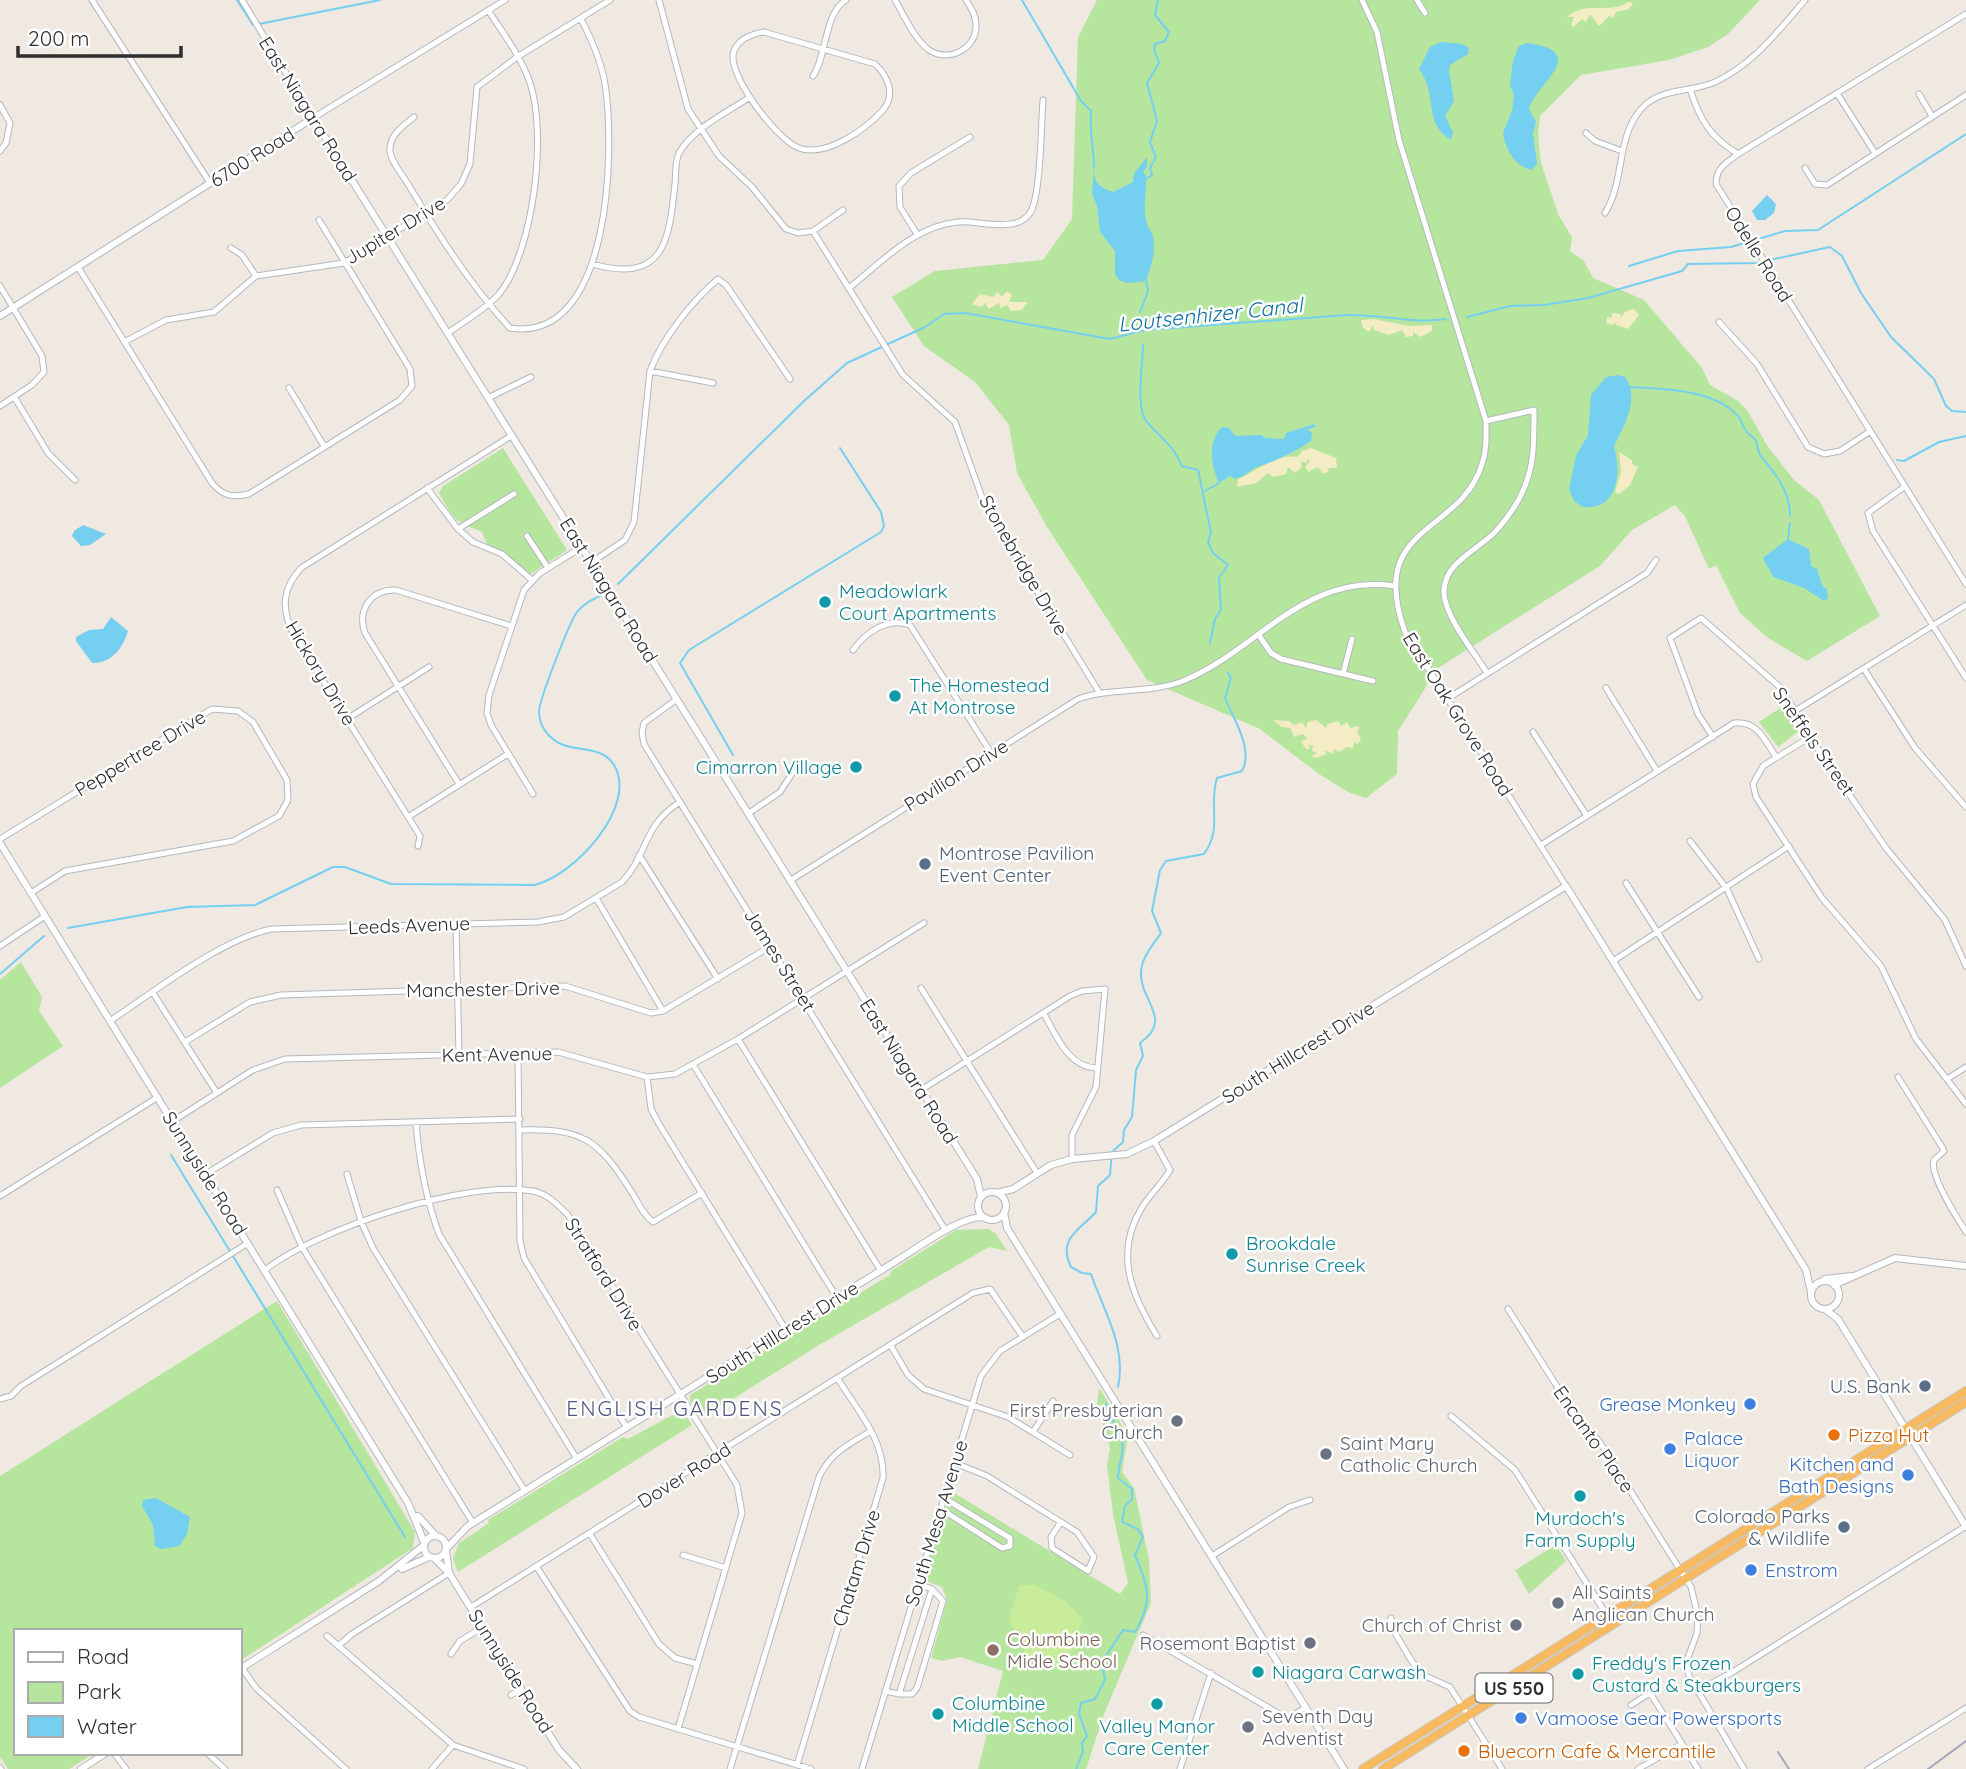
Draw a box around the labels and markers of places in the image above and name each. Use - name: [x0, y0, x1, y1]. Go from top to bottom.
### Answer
- place label: Meadowlark Court Apartments: [839, 579, 997, 625]
- marker: Meadowlark Court Apartments: [817, 594, 833, 610]
- place label: The Homestead At Montrose: [909, 673, 1050, 719]
- marker: The Homestead At Montrose: [887, 688, 903, 704]
- place label: Cimarron Village: [696, 755, 842, 779]
- marker: Cimarron Village: [848, 759, 864, 775]
- place label: Montrose Pavilion Event Center: [939, 841, 1094, 887]
- marker: Montrose Pavilion Event Center: [917, 856, 933, 872]
- place label: Brookdale Sunrise Creek: [1246, 1231, 1366, 1277]
- marker: Brookdale Sunrise Creek: [1224, 1246, 1240, 1262]
- place label: U.S. Bank: [1830, 1374, 1911, 1398]
- marker: U.S. Bank: [1917, 1378, 1933, 1394]
- place label: Grease Monkey: [1599, 1392, 1736, 1416]
- marker: Grease Monkey: [1742, 1396, 1758, 1412]
- place label: First Presbyterian Church: [1009, 1398, 1163, 1444]
- marker: First Presbyterian Church: [1169, 1413, 1185, 1429]
- place label: Pizza Hut: [1848, 1423, 1929, 1447]
- place label: Palace Liquor: [1684, 1426, 1743, 1472]
- marker: Pizza Hut: [1826, 1427, 1842, 1443]
- place label: Saint Mary Catholic Church: [1340, 1431, 1478, 1477]
- marker: Palace Liquor: [1662, 1441, 1678, 1457]
- marker: Saint Mary Catholic Church: [1318, 1446, 1334, 1462]
- place label: Kitchen and Bath Designs: [1778, 1452, 1894, 1498]
- marker: Kitchen and Bath Designs: [1900, 1467, 1916, 1483]
- marker: Murdoch's Farm Supply: [1572, 1488, 1588, 1504]
- place label: Colorado Parks & Wildlife: [1695, 1504, 1830, 1550]
- place label: Murdoch's Farm Supply: [1524, 1506, 1636, 1552]
- marker: Colorado Parks & Wildlife: [1836, 1519, 1852, 1535]
- place label: Enstrom: [1765, 1558, 1838, 1582]
- marker: Enstrom: [1743, 1562, 1759, 1578]
- place label: All Saints Anglican Church: [1572, 1580, 1715, 1626]
- marker: All Saints Anglican Church: [1550, 1595, 1566, 1611]
- place label: Church of Christ: [1362, 1613, 1502, 1637]
- marker: Church of Christ: [1508, 1617, 1524, 1633]
- place label: Columbine Midle School: [1007, 1627, 1117, 1673]
- place label: Rosemont Baptist: [1140, 1631, 1296, 1655]
- marker: Rosemont Baptist: [1302, 1635, 1318, 1651]
- marker: Columbine Midle School: [985, 1642, 1001, 1658]
- place label: Freddy's Frozen Custard & Steakburgers: [1592, 1651, 1801, 1697]
- place label: Niagara Carwash: [1272, 1660, 1426, 1684]
- marker: Niagara Carwash: [1250, 1664, 1266, 1680]
- marker: Freddy's Frozen Custard & Steakburgers: [1570, 1666, 1586, 1682]
- place label: Columbine Middle School: [952, 1691, 1074, 1737]
- marker: Valley Manor Care Center: [1149, 1696, 1165, 1712]
- place label: Seventh Day Adventist: [1262, 1704, 1373, 1750]
- marker: Columbine Middle School: [930, 1706, 946, 1722]
- place label: Vamoose Gear Powersports: [1535, 1706, 1782, 1730]
- marker: Vamoose Gear Powersports: [1513, 1710, 1529, 1726]
- place label: Valley Manor Care Center: [1099, 1714, 1216, 1760]
- marker: Seventh Day Adventist: [1240, 1719, 1256, 1735]
- place label: Bluecorn Cafe & Mercantile: [1478, 1739, 1716, 1763]
- marker: Bluecorn Cafe & Mercantile: [1456, 1743, 1472, 1759]

